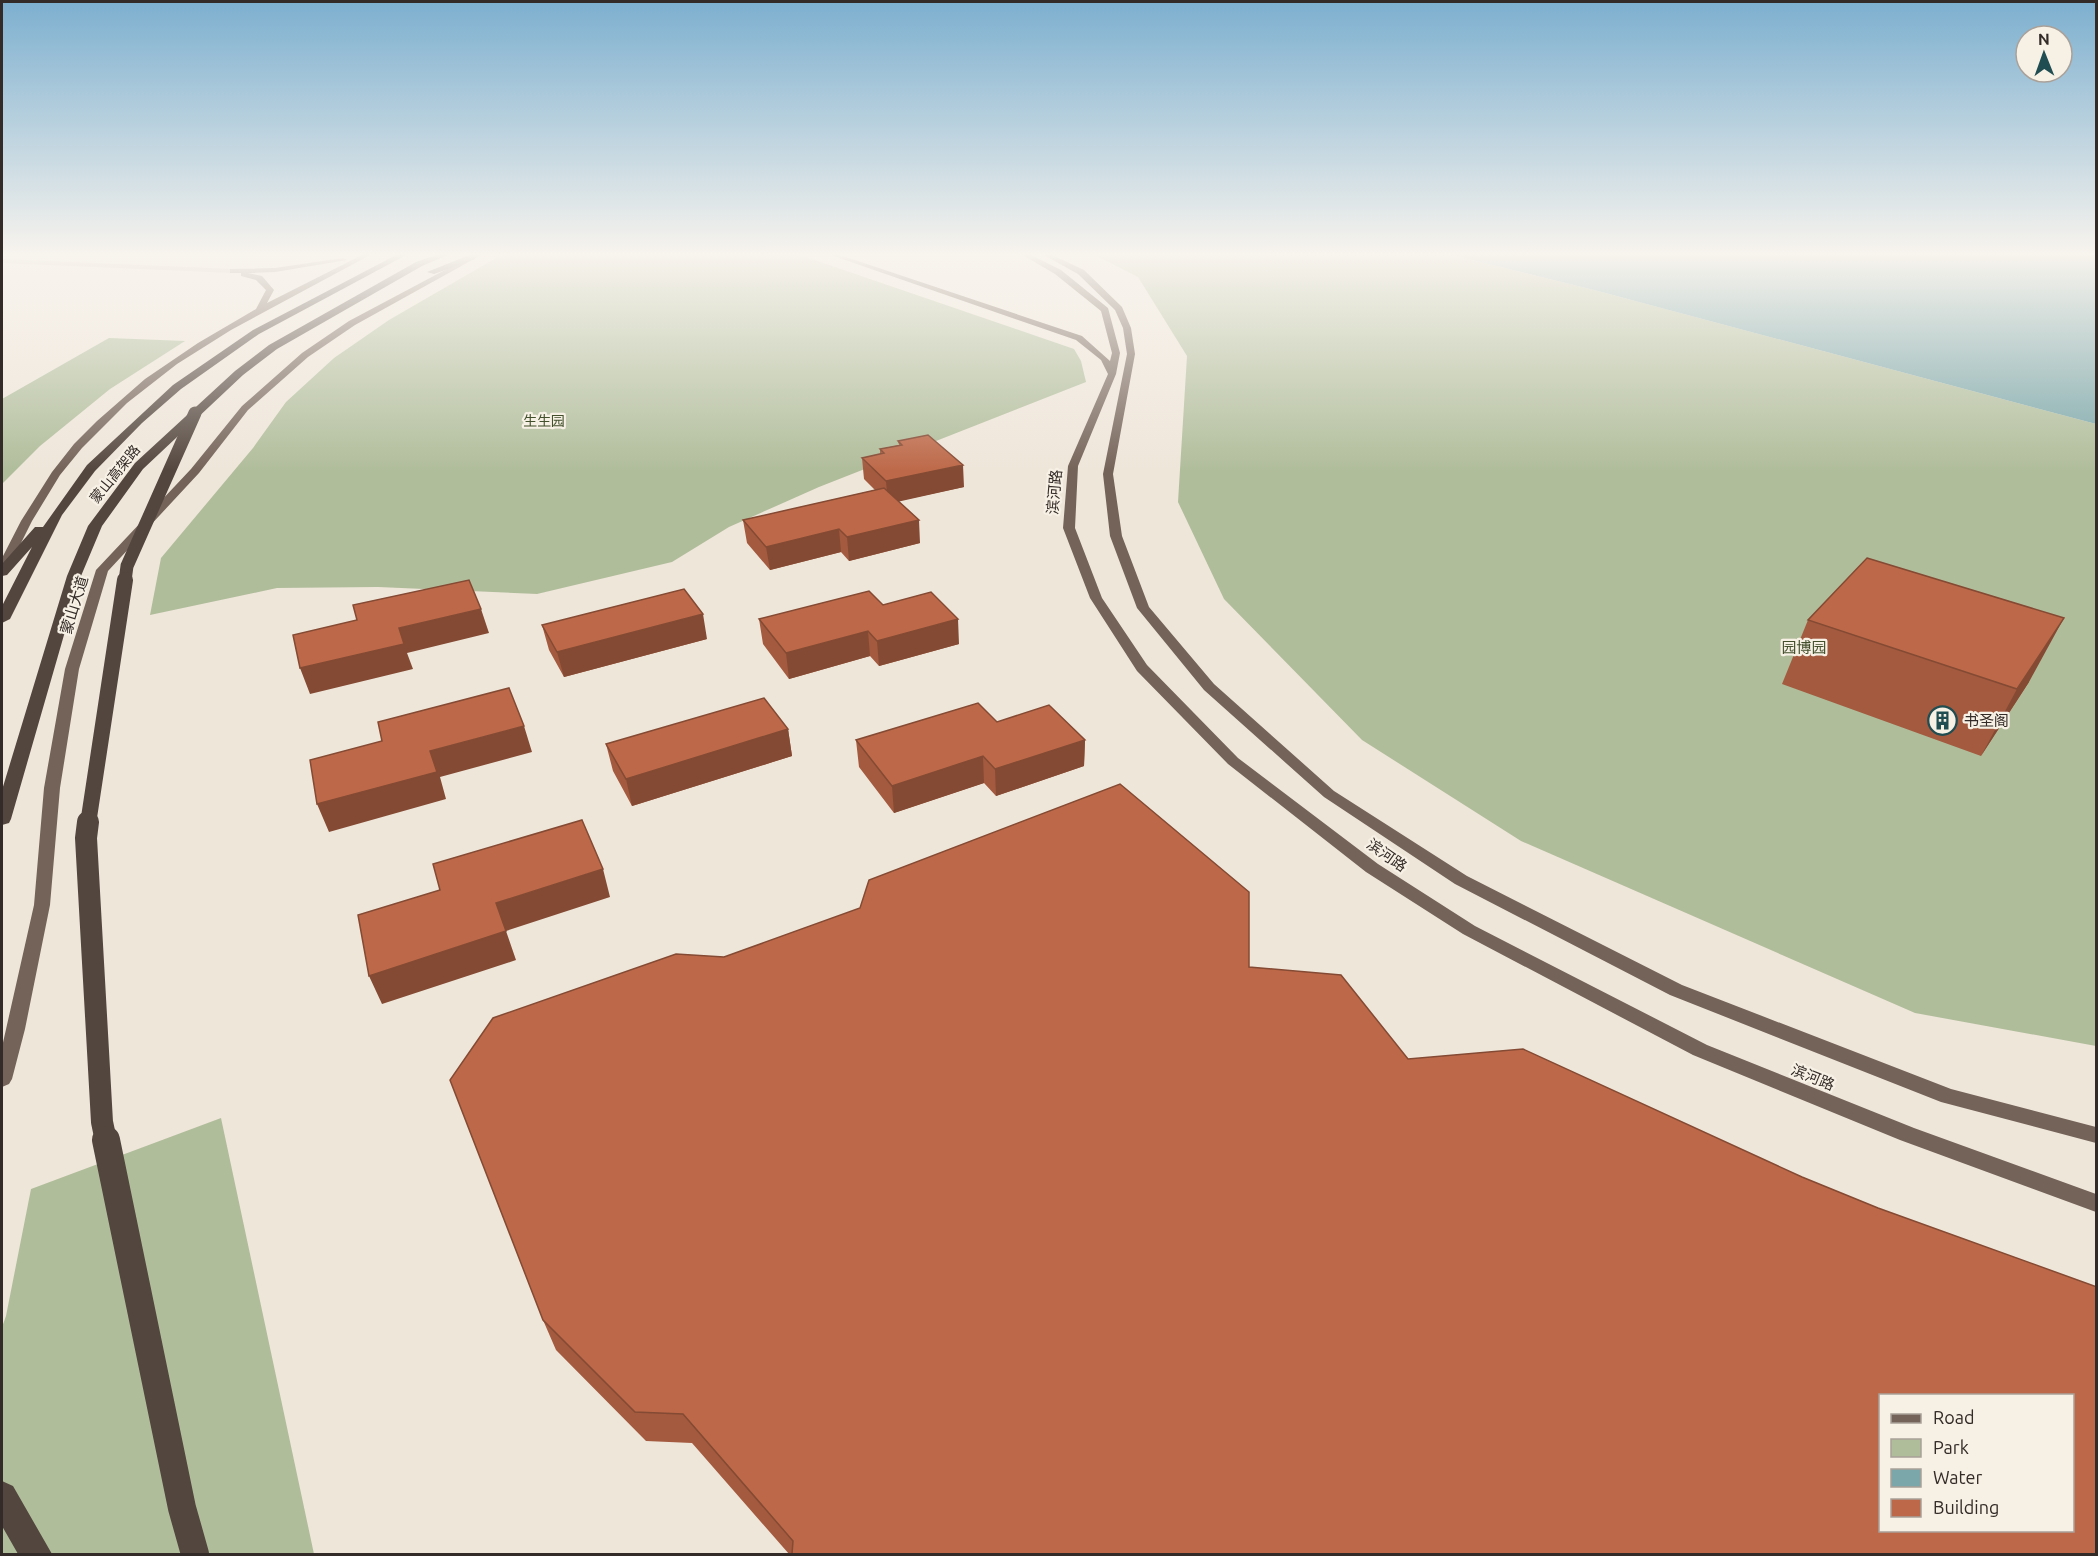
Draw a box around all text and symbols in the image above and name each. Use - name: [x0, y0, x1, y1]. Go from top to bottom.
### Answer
- north arrow: [2014, 24, 2074, 84]
- text: N: [2038, 30, 2050, 48]
- park label: 生生园: [523, 413, 565, 429]
- street label: 蒙山高架路: [87, 442, 143, 506]
- street label: 滨河路: [1044, 469, 1064, 515]
- street label: 蒙山大道: [57, 574, 91, 636]
- park label: 园博园: [1781, 639, 1827, 656]
- building icon: 书圣阁: [1927, 704, 1959, 736]
- place label: 书圣阁: [1964, 712, 2009, 729]
- street label: 滨河路: [1364, 835, 1410, 875]
- street label: 滨河路: [1789, 1061, 1837, 1093]
- legend: [1879, 1394, 2074, 1532]
- text: Road: [1933, 1407, 1975, 1427]
- text: Park: [1933, 1437, 1969, 1457]
- text: Water: [1933, 1467, 1983, 1487]
- text: Building: [1933, 1497, 1999, 1517]

